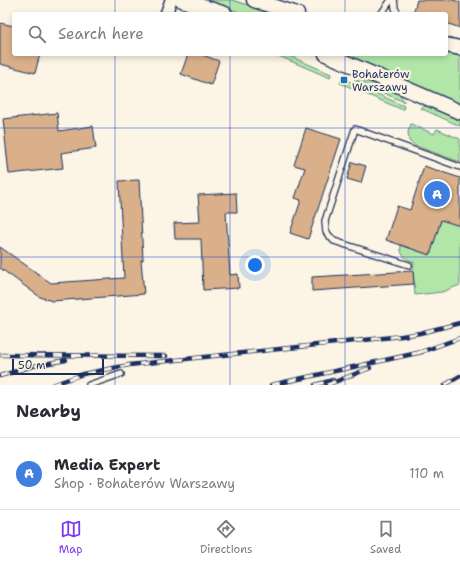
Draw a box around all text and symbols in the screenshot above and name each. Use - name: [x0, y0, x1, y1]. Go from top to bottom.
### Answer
- search box: [12, 12, 448, 56]
- icon: search: [26, 23, 48, 45]
- text: Search here: [58, 24, 144, 44]
- place label: Bohaterów Warszawy: [352, 67, 410, 95]
- marker: Bohaterów Warszawy: [339, 75, 349, 85]
- pin: A: [424, 179, 450, 209]
- your location: [245, 255, 265, 275]
- scale bar: [12, 357, 104, 376]
- text: 50 m: [18, 358, 46, 373]
- text: Nearby: [16, 400, 81, 422]
- text: Media Expert: [54, 455, 160, 475]
- text: A: [24, 465, 34, 482]
- text: 110 m: [409, 465, 444, 482]
- text: Shop · Bohaterów Warszawy: [54, 475, 235, 492]
- tab: Map: [59, 518, 82, 557]
- tab: Directions: [200, 518, 252, 557]
- tab: Saved: [370, 518, 401, 557]

